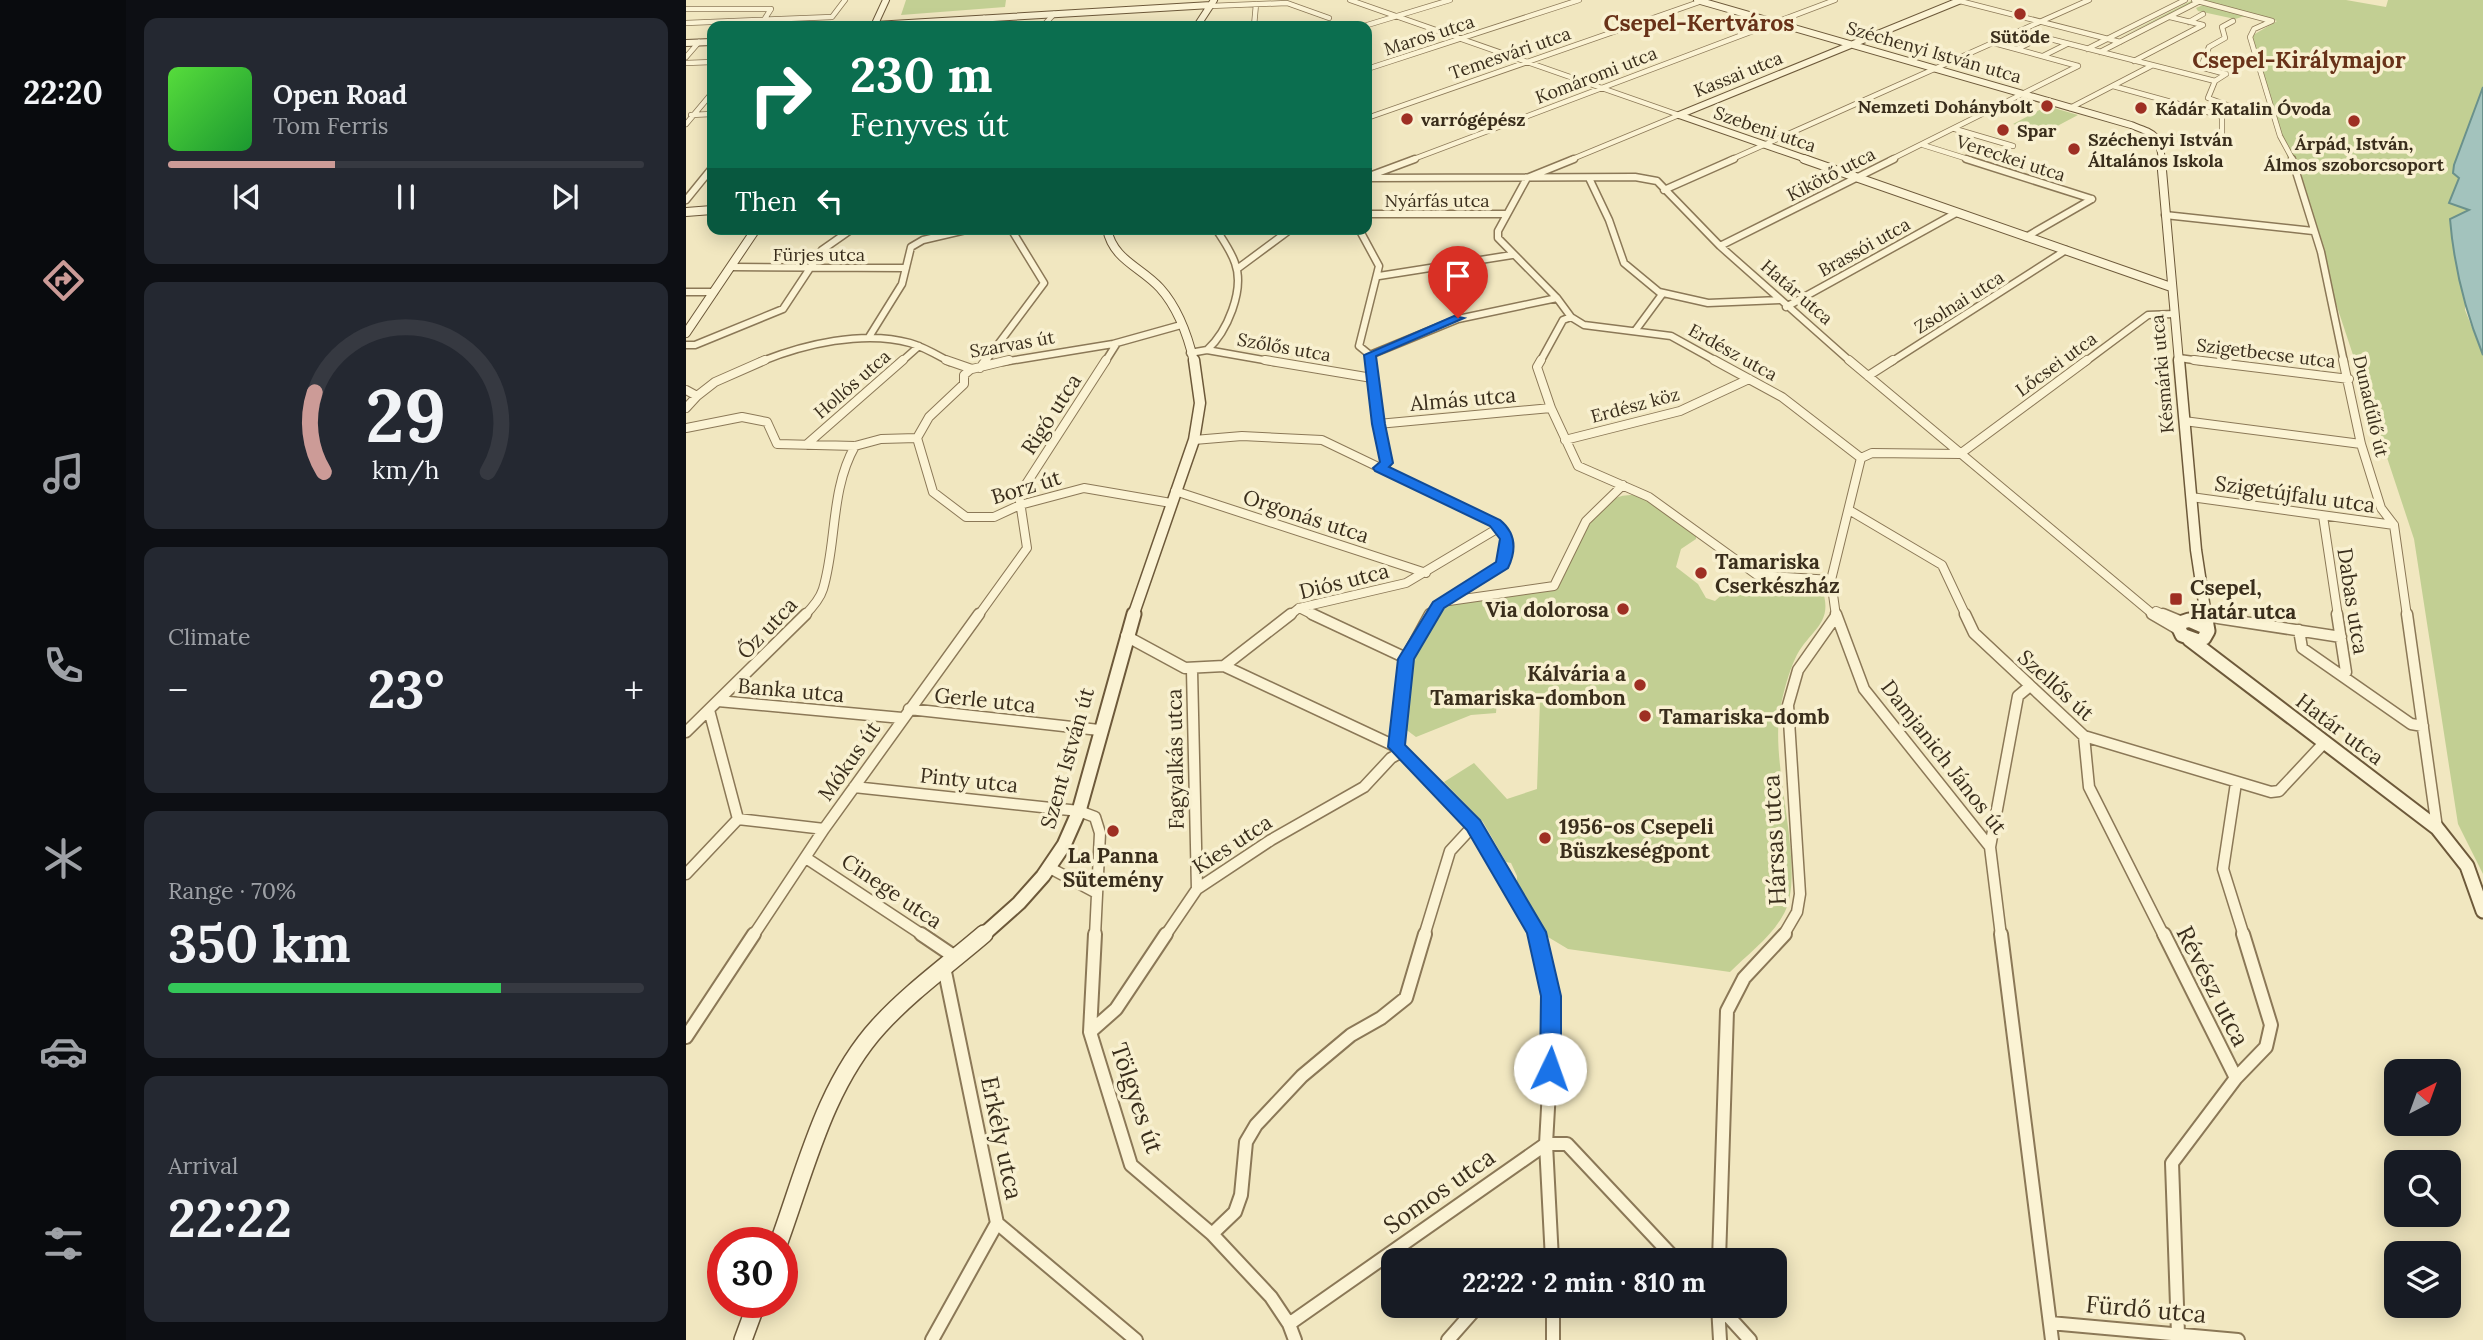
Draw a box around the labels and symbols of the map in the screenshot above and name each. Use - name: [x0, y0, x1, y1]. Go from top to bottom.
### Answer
- marker: Sütöde: [2012, 6, 2028, 22]
- district label: Csepel-Kertváros: [1604, 8, 1794, 37]
- street label: Maros utca: [1381, 10, 1477, 60]
- street label: Széchenyi István utca: [1844, 16, 2024, 88]
- street label: Temesvári utca: [1446, 21, 1574, 85]
- place label: Sütöde: [1990, 25, 2050, 48]
- street label: Komáromi utca: [1532, 41, 1660, 109]
- district label: Csepel-Királymajor: [2192, 45, 2406, 74]
- street label: Kassai utca: [1690, 46, 1786, 102]
- place label: Nemzeti Dohánybolt: [1858, 95, 2034, 118]
- place label: Kádár Katalin Óvoda: [2155, 97, 2332, 120]
- marker: Nemzeti Dohánybolt: [2039, 98, 2055, 114]
- marker: Kádár Katalin Óvoda: [2133, 100, 2149, 116]
- street label: Szebeni utca: [1711, 101, 1819, 157]
- place label: varrógépész: [1421, 108, 1525, 131]
- marker: varrógépész: [1399, 111, 1415, 127]
- marker: Árpád, István, Álmos szoborcsoport: [2346, 113, 2362, 129]
- place label: Spar: [2017, 119, 2057, 142]
- marker: Spar: [1995, 122, 2011, 138]
- place label: Széchenyi István Általános Iskola: [2088, 128, 2233, 172]
- street label: Vereckei utca: [1953, 129, 2068, 186]
- place label: Árpád, István, Álmos szoborcsoport: [2264, 132, 2445, 176]
- marker: Széchenyi István Általános Iskola: [2066, 141, 2082, 157]
- street label: Kikötő utca: [1783, 142, 1879, 206]
- street label: Nyárfás utca: [1384, 189, 1490, 212]
- street label: Brassói utca: [1814, 212, 1914, 282]
- street label: Fürjes utca: [773, 243, 865, 266]
- pin: [1428, 246, 1488, 318]
- street label: Határ utca: [1756, 254, 1838, 330]
- street label: Zsolnai utca: [1910, 265, 2008, 339]
- street label: Késmárki utca: [2145, 314, 2179, 434]
- street label: Erdész utca: [1684, 318, 1782, 386]
- street label: Szarvas út: [968, 325, 1056, 363]
- street label: Szőlős utca: [1235, 327, 1333, 367]
- street label: Lőcsei utca: [2011, 327, 2101, 401]
- street label: Szigetbecse utca: [2195, 333, 2337, 373]
- street label: Hollós utca: [809, 344, 895, 424]
- street label: Dunadűlő út: [2348, 353, 2394, 459]
- street label: Rigó utca: [1015, 368, 1087, 460]
- street label: Almás utca: [1408, 381, 1517, 417]
- street label: Erdész köz: [1588, 382, 1682, 428]
- street label: Borz út: [988, 463, 1065, 510]
- street label: Szigetújfalu utca: [2213, 469, 2377, 519]
- street label: Orgonás utca: [1240, 483, 1373, 549]
- street label: Dabas utca: [2331, 546, 2375, 656]
- place label: Tamariska Cserkészház: [1715, 548, 1840, 599]
- street label: Diós utca: [1296, 557, 1392, 605]
- marker: Tamariska Cserkészház: [1693, 565, 1709, 581]
- place label: Csepel, Határ utca: [2190, 574, 2296, 625]
- street label: Őz utca: [731, 591, 803, 665]
- marker: Csepel, Határ utca: [2168, 591, 2184, 607]
- place label: Via dolorosa: [1486, 596, 1609, 623]
- marker: Via dolorosa: [1615, 601, 1631, 617]
- street label: Szellős út: [2012, 644, 2100, 727]
- place label: Kálvária a Tamariska-dombon: [1430, 660, 1626, 711]
- street label: Banka utca: [737, 672, 846, 708]
- street label: Damjanich János út: [1875, 674, 2013, 840]
- marker: Kálvária a Tamariska-dombon: [1632, 677, 1648, 693]
- street label: Gerle utca: [933, 681, 1037, 719]
- street label: Szent István út: [1034, 684, 1100, 832]
- street label: Határ utca: [2291, 687, 2389, 771]
- street label: Fagyalkás utca: [1160, 688, 1190, 830]
- place label: Tamariska-domb: [1659, 703, 1829, 730]
- marker: Tamariska-domb: [1637, 708, 1653, 724]
- street label: Mókus út: [812, 715, 887, 806]
- street label: Pinty utca: [919, 761, 1020, 799]
- street label: Hársas utca: [1755, 774, 1793, 906]
- street label: Kies utca: [1187, 808, 1277, 880]
- place label: 1956-os Csepeli Büszkeségpont: [1559, 813, 1714, 864]
- marker: La Panna Sütemény: [1105, 823, 1121, 839]
- marker: 1956-os Csepeli Büszkeségpont: [1537, 830, 1553, 846]
- place label: La Panna Sütemény: [1063, 842, 1164, 893]
- street label: Cinege utca: [836, 847, 948, 935]
- street label: Révész utca: [2169, 921, 2257, 1051]
- position arrow: [1513, 1032, 1587, 1106]
- street label: Tölgyes út: [1104, 1039, 1171, 1158]
- north arrow: [2384, 1059, 2460, 1136]
- street label: Erkély utca: [974, 1074, 1030, 1202]
- street label: Somos utca: [1377, 1141, 1501, 1241]
- speed limit sign: 30: [707, 1227, 798, 1318]
- street label: Fürdő utca: [2084, 1288, 2208, 1330]

